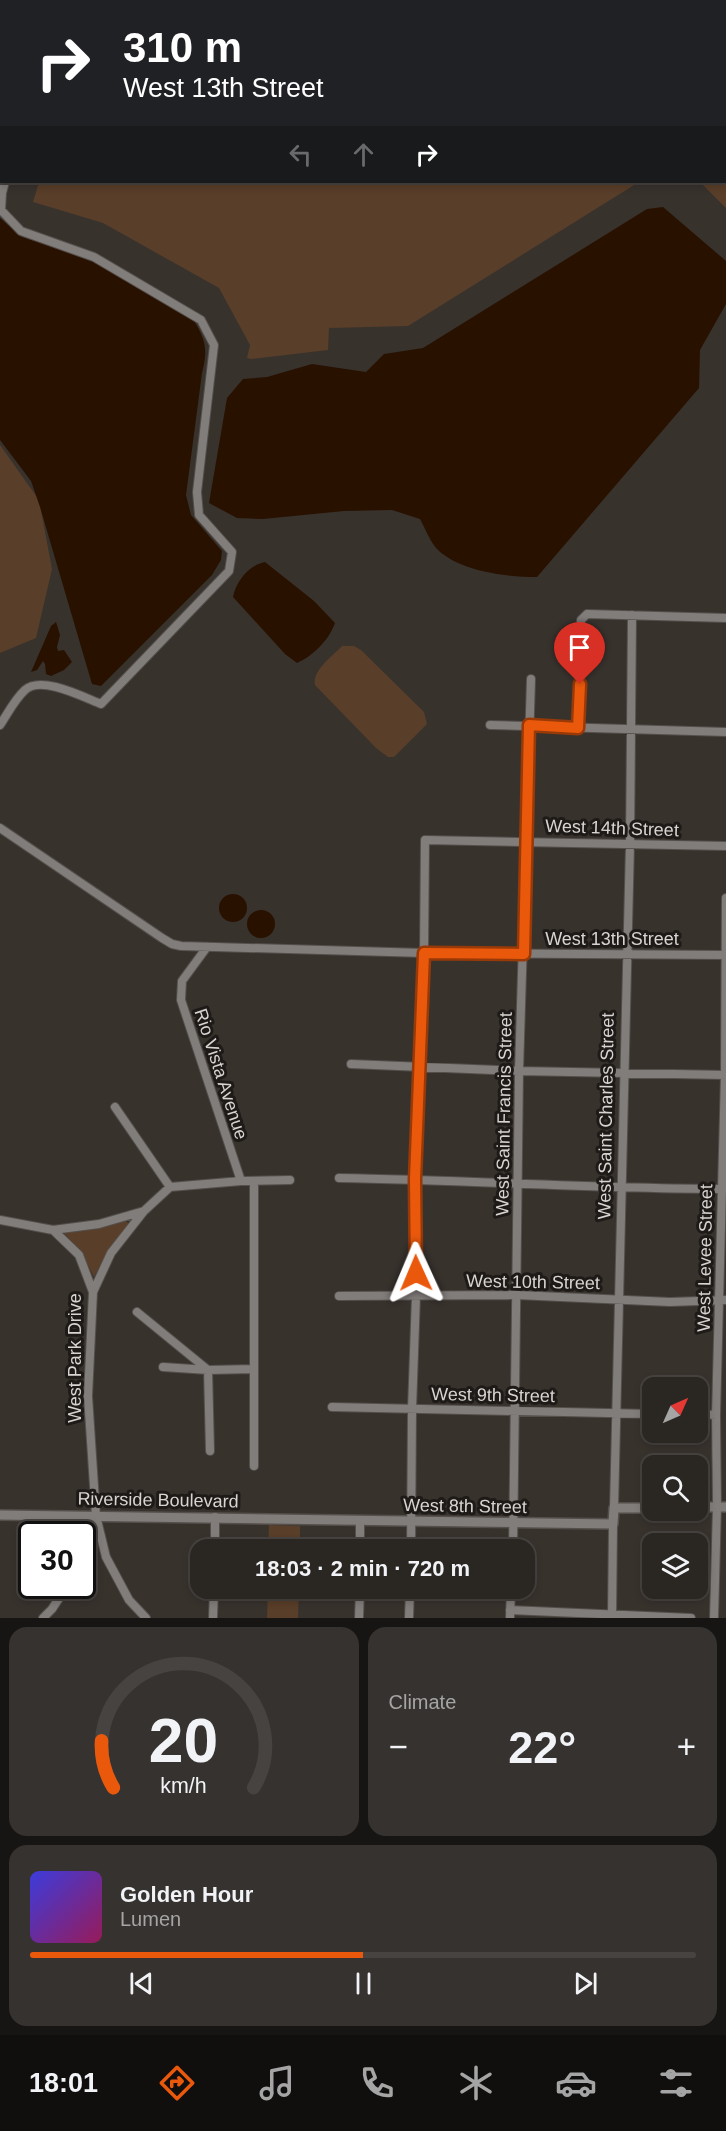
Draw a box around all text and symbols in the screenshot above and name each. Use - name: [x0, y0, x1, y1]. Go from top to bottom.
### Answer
- icon: right: [24, 24, 102, 102]
- text: 310 m: [123, 24, 242, 71]
- text: West 13th Street: [123, 73, 324, 103]
- icon: left: [284, 138, 317, 171]
- icon: ahead: [347, 138, 380, 171]
- icon: right: [410, 138, 443, 171]
- pin: [554, 622, 605, 684]
- icon: arrive: [563, 631, 596, 664]
- street label: West 14th Street: [545, 816, 679, 840]
- street label: West 13th Street: [545, 929, 679, 949]
- street label: Rio Vista Avenue: [190, 1006, 252, 1142]
- street label: West Saint Francis Street: [492, 1012, 516, 1216]
- street label: West Saint Charles Street: [594, 1012, 618, 1220]
- street label: West Levee Street: [694, 1184, 716, 1332]
- position arrow: [384, 1241, 448, 1305]
- street label: West 10th Street: [466, 1271, 600, 1293]
- street label: West Park Drive: [65, 1293, 85, 1423]
- north arrow: [642, 1377, 708, 1443]
- map controls: [642, 1377, 708, 1599]
- street label: West 9th Street: [431, 1384, 555, 1406]
- button: search: [642, 1455, 708, 1521]
- street label: Riverside Boulevard: [77, 1489, 239, 1511]
- street label: West 8th Street: [403, 1495, 527, 1517]
- speed limit sign: 30: [18, 1521, 96, 1599]
- button: layers: [642, 1533, 708, 1599]
- text: 18:03 · 2 min · 720 m: [255, 1556, 470, 1581]
- text: Climate: [389, 1691, 456, 1713]
- text: 20: [149, 1706, 218, 1775]
- text: 22°: [508, 1722, 576, 1773]
- text: −: [389, 1728, 408, 1765]
- text: +: [677, 1728, 696, 1765]
- text: km/h: [161, 1775, 207, 1799]
- text: Golden Hour: [120, 1882, 253, 1907]
- text: Lumen: [120, 1908, 181, 1930]
- icon: previous: [125, 1967, 158, 2000]
- icon: pause: [347, 1967, 380, 2000]
- icon: next: [569, 1967, 602, 2000]
- icon: directions: [156, 2062, 198, 2104]
- icon: music: [256, 2062, 298, 2104]
- icon: phone: [356, 2062, 398, 2104]
- icon: climate: [455, 2062, 497, 2104]
- icon: car: [555, 2062, 597, 2104]
- icon: filters: [655, 2062, 697, 2104]
- text: 18:01: [29, 2068, 98, 2098]

